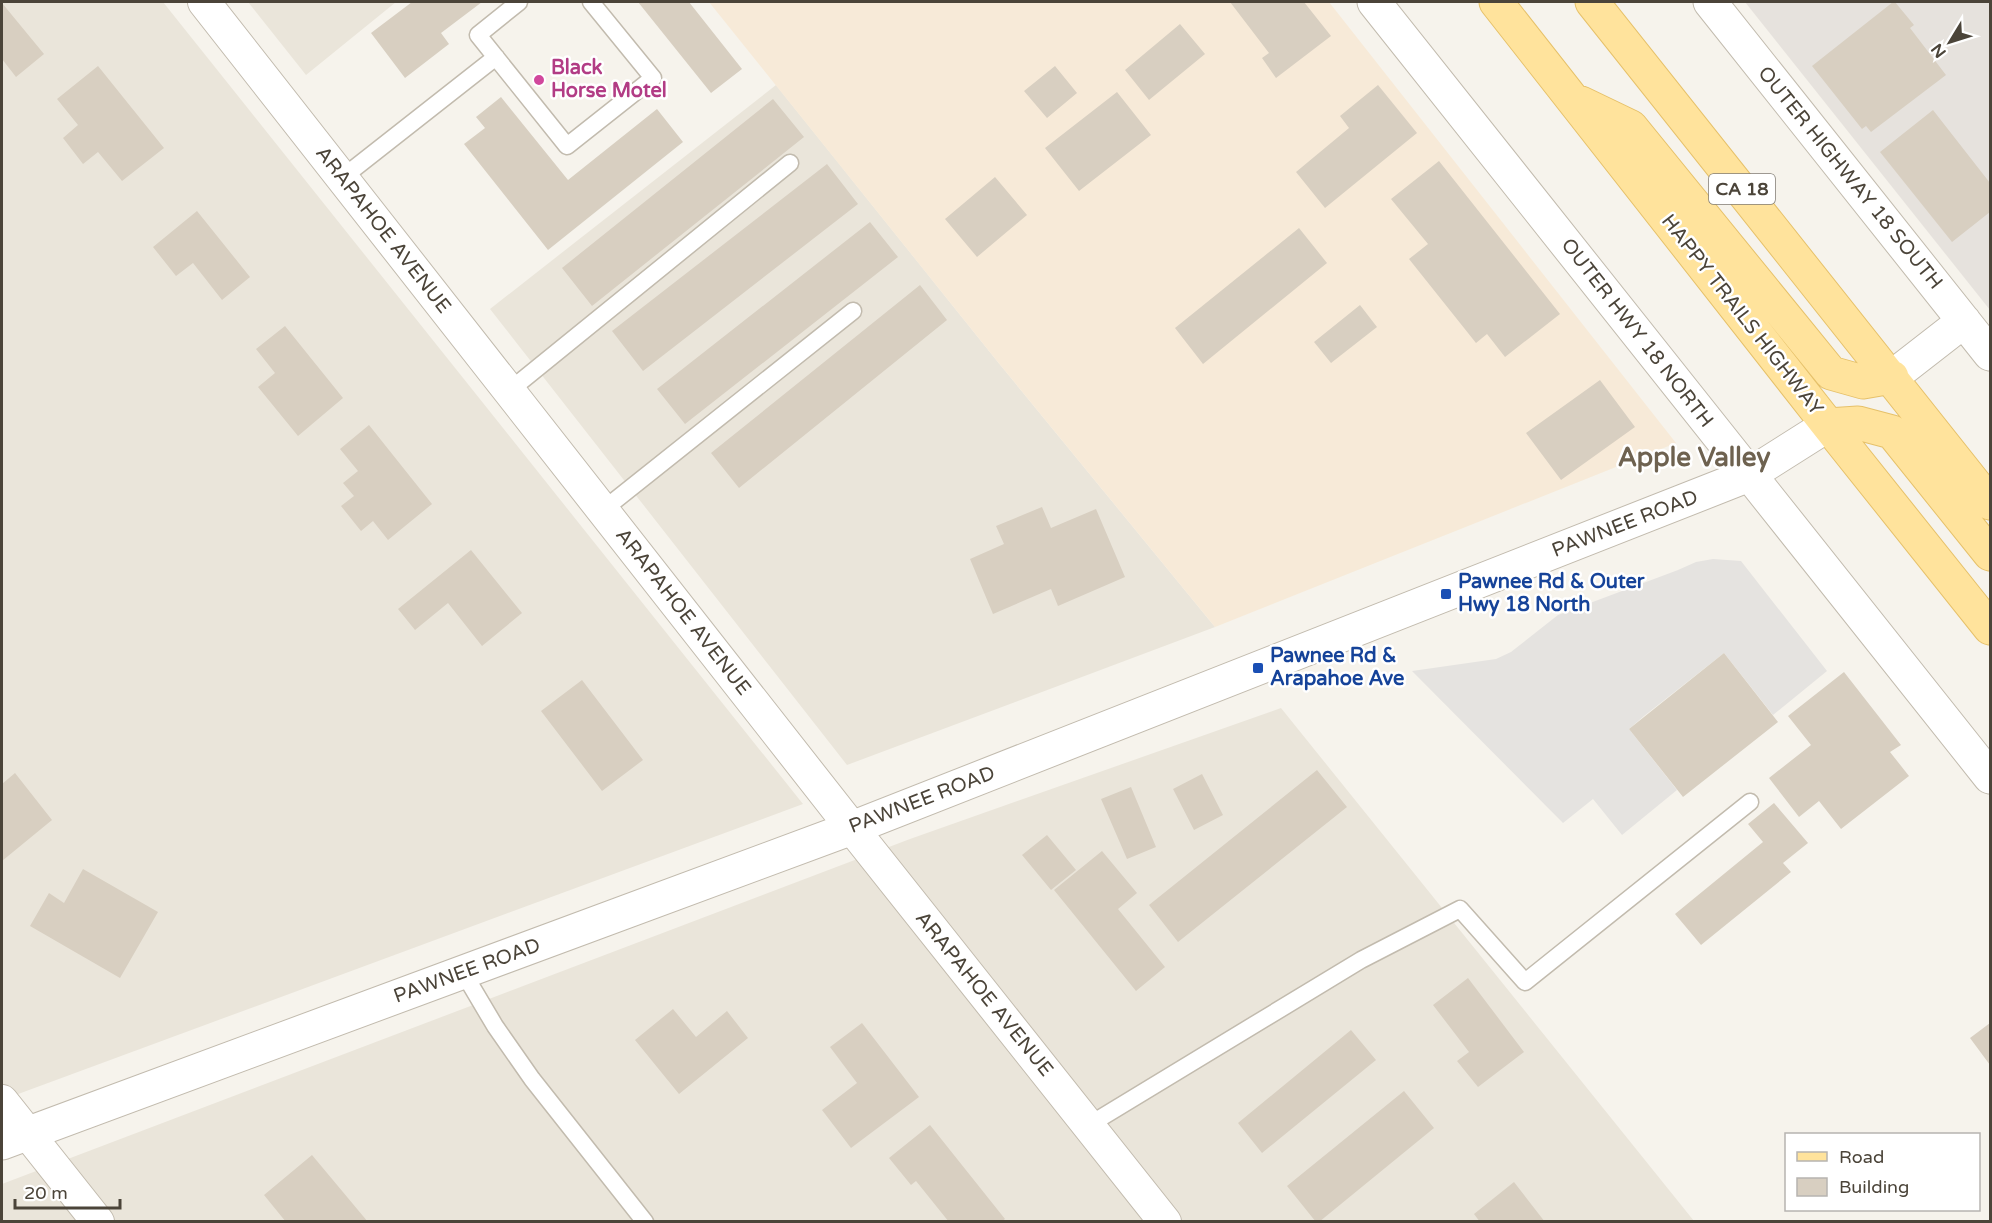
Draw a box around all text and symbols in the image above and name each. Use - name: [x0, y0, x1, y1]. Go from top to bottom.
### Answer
- north arrow: [1920, 12, 1980, 72]
- text: N: [1927, 39, 1951, 62]
- place label: Black Horse Motel: [551, 56, 667, 103]
- street label: OUTER HIGHWAY 18 SOUTH: [1753, 62, 1947, 294]
- marker: Black Horse Motel: [532, 73, 546, 87]
- street label: ARAPAHOE AVENUE: [310, 142, 456, 318]
- road number: CA 18: [1709, 174, 1775, 204]
- street label: HAPPY TRAILS HIGHWAY: [1656, 210, 1828, 421]
- street label: OUTER HWY 18 NORTH: [1556, 234, 1718, 432]
- district label: Apple Valley: [1618, 442, 1770, 473]
- street label: PAWNEE ROAD: [1549, 485, 1701, 563]
- street label: ARAPAHOE AVENUE: [610, 524, 756, 700]
- place label: Pawnee Rd & Outer Hwy 18 North: [1458, 570, 1645, 617]
- marker: Pawnee Rd & Outer Hwy 18 North: [1439, 587, 1453, 601]
- place label: Pawnee Rd & Arapahoe Ave: [1270, 644, 1404, 691]
- marker: Pawnee Rd & Arapahoe Ave: [1251, 661, 1265, 675]
- street label: PAWNEE ROAD: [846, 761, 998, 839]
- street label: ARAPAHOE AVENUE: [910, 907, 1058, 1081]
- street label: PAWNEE ROAD: [390, 933, 544, 1009]
- legend: [1785, 1133, 1980, 1211]
- text: Road: [1839, 1146, 1884, 1168]
- scale bar: [15, 1172, 120, 1210]
- text: Building: [1839, 1176, 1909, 1198]
- text: 20 m: [24, 1182, 68, 1204]

